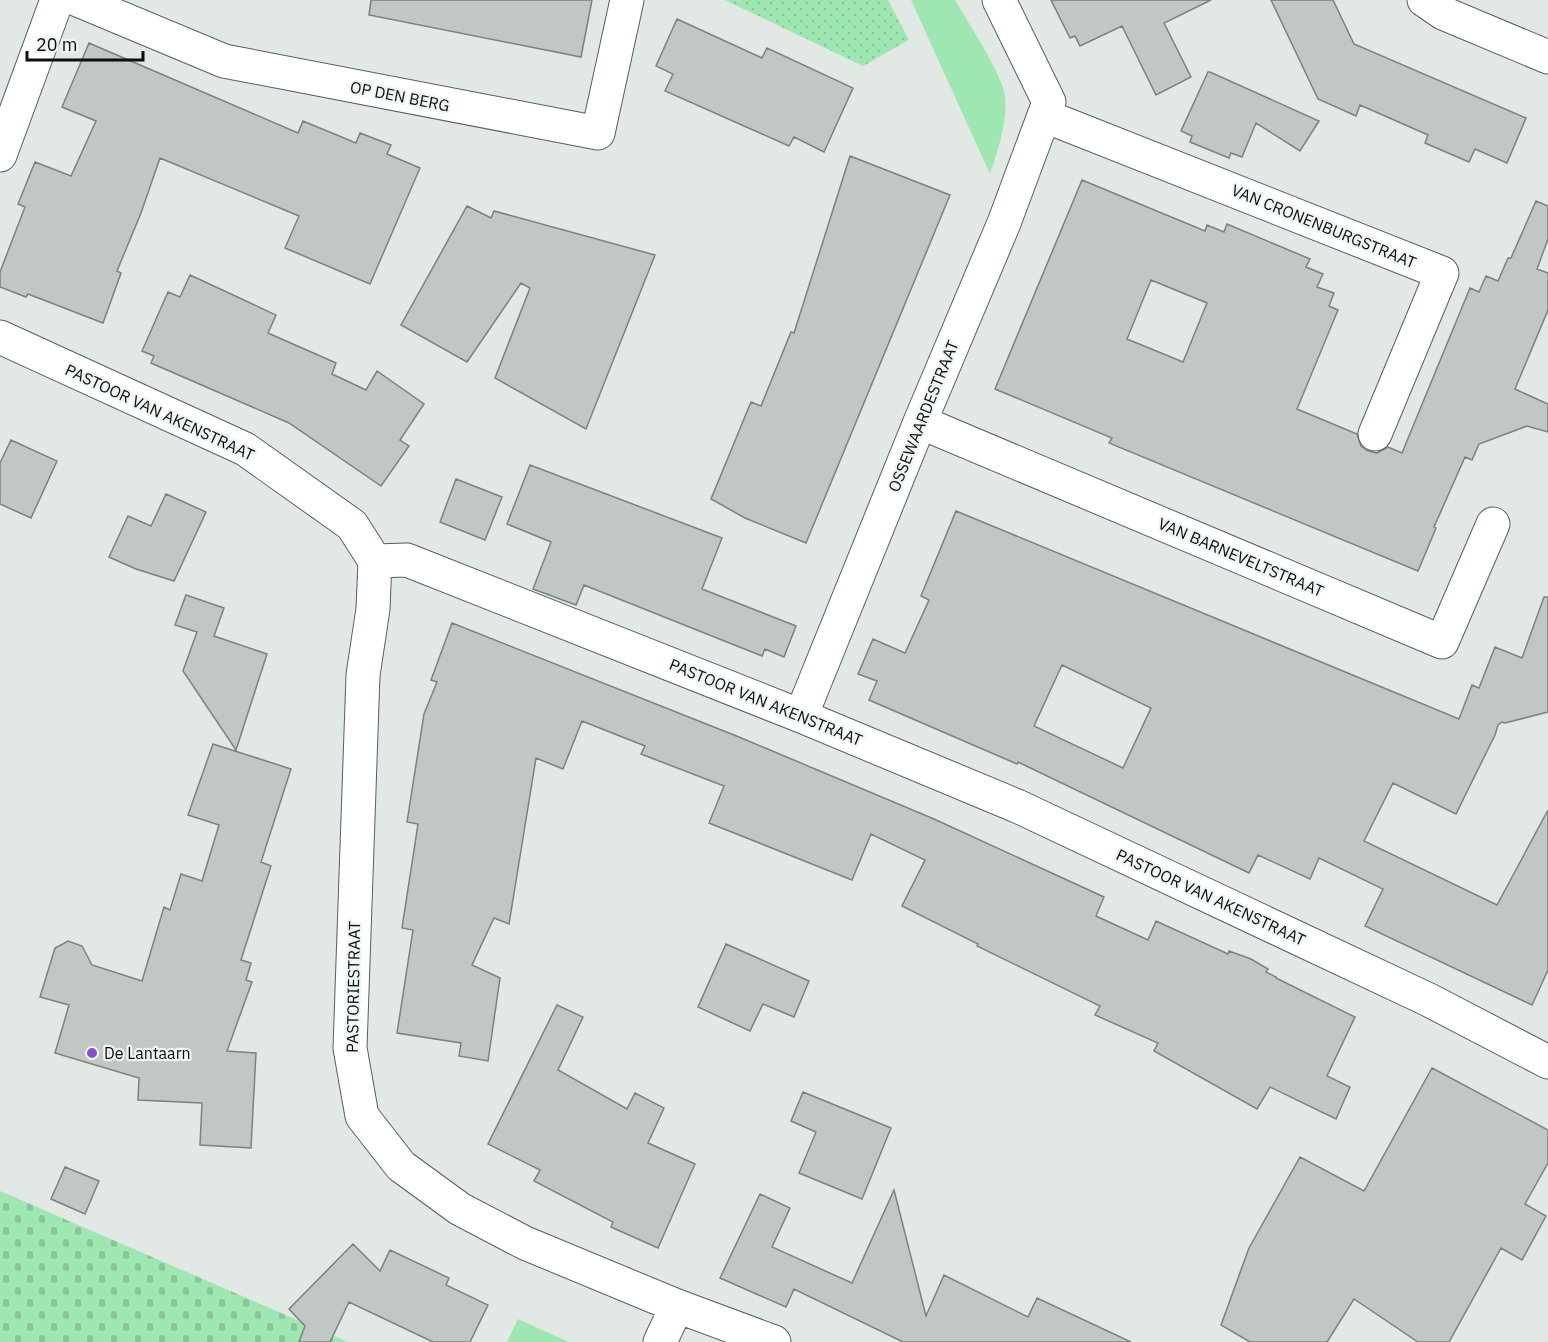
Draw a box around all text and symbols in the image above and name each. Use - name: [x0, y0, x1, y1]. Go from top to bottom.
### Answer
- scale bar: [27, 24, 142, 62]
- text: 20 m: [36, 33, 78, 56]
- street label: OP DEN BERG: [349, 77, 451, 115]
- street label: VAN CRONENBURGSTRAAT: [1229, 180, 1419, 272]
- street label: OSSEWAARDESTRAAT: [883, 337, 963, 495]
- street label: PASTOOR VAN AKENSTRAAT: [62, 359, 258, 465]
- street label: VAN BARNEVELTSTRAAT: [1155, 513, 1327, 601]
- street label: PASTOOR VAN AKENSTRAAT: [666, 654, 866, 750]
- street label: PASTOOR VAN AKENSTRAAT: [1113, 844, 1309, 950]
- street label: PASTORIESTRAAT: [342, 921, 364, 1053]
- place label: De Lantaarn: [104, 1043, 191, 1063]
- marker: De Lantaarn: [85, 1046, 99, 1060]

